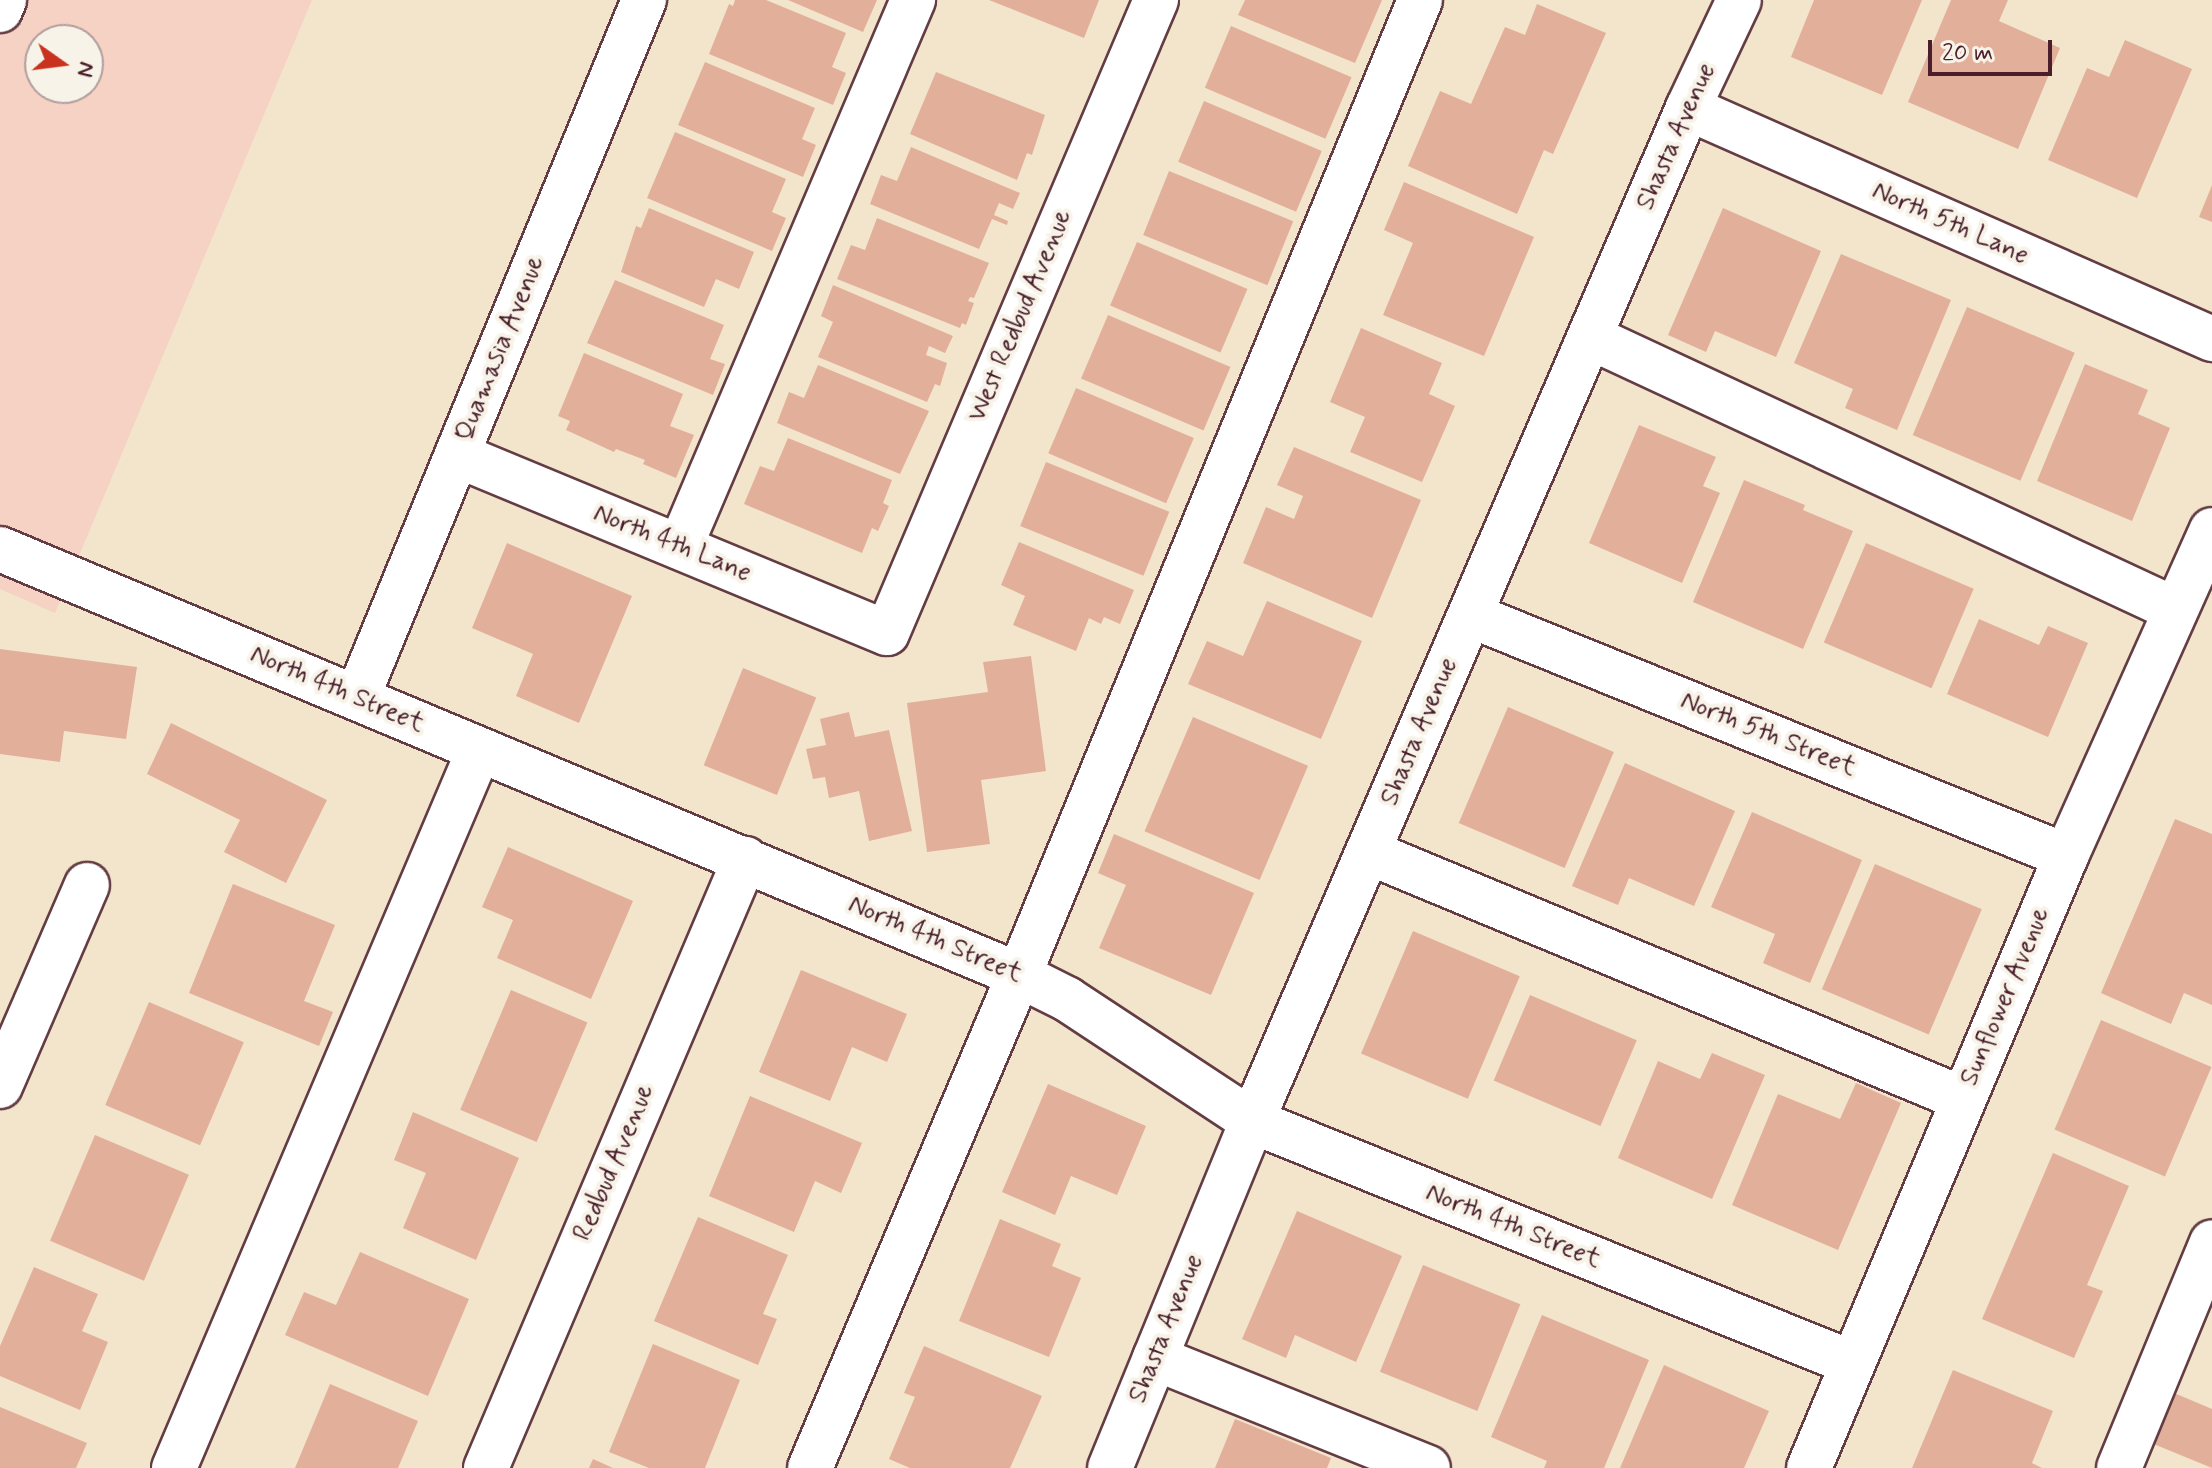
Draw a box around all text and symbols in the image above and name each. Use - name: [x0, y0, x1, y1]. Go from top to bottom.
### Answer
- north arrow: [24, 24, 104, 104]
- scale bar: [1932, 24, 2056, 74]
- text: 20 m: [1942, 38, 1993, 69]
- street label: Shasta Avenue: [1630, 57, 1724, 217]
- text: N: [70, 59, 101, 80]
- street label: North 5th Lane: [1867, 176, 2033, 272]
- street label: West Redbud Avenue: [963, 206, 1079, 426]
- street label: Quamasia Avenue: [449, 250, 553, 448]
- street label: North 4th Lane: [589, 498, 755, 590]
- street label: North 4th Street: [245, 639, 429, 741]
- street label: Shasta Avenue: [1374, 652, 1466, 812]
- street label: North 5th Street: [1676, 686, 1860, 784]
- street label: North 4th Street: [843, 889, 1027, 991]
- street label: Sunflower Avenue: [1953, 900, 2059, 1094]
- street label: Redbud Avenue: [569, 1081, 661, 1245]
- street label: North 4th Street: [1421, 1178, 1605, 1276]
- street label: Shasta Avenue: [1122, 1249, 1212, 1409]

